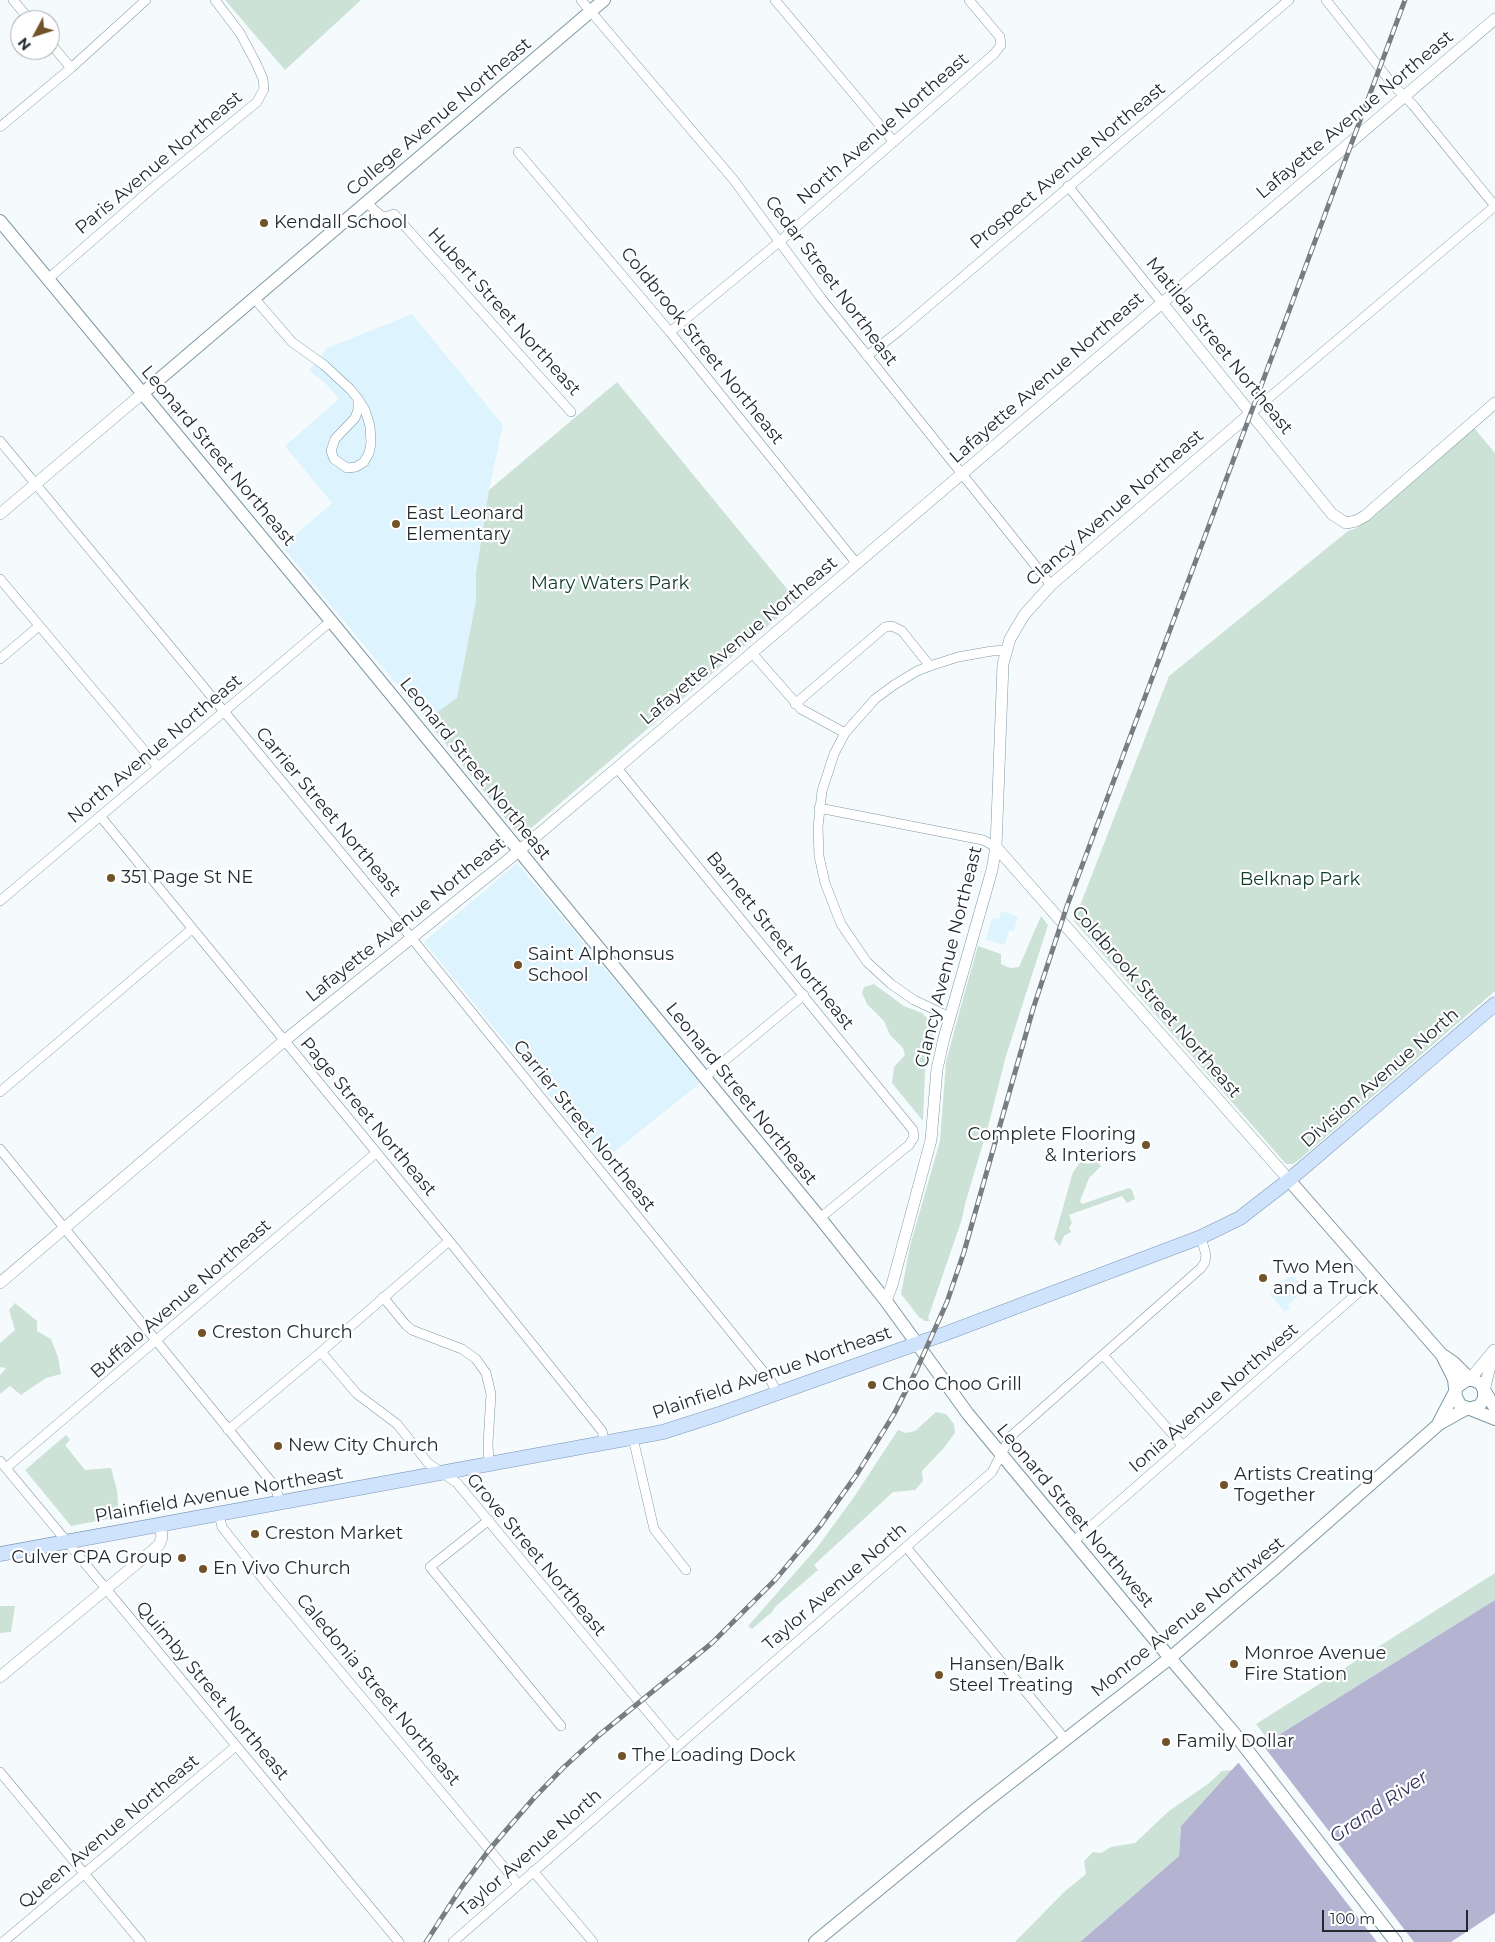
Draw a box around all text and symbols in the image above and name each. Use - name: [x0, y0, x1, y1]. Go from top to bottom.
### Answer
- north arrow: [10, 10, 60, 60]
- street label: Lafayette Avenue Northeast: [1252, 26, 1458, 204]
- street label: College Avenue Northeast: [342, 33, 536, 201]
- text: N: [14, 34, 35, 54]
- street label: North Avenue Northeast: [793, 49, 973, 209]
- street label: Prospect Avenue Northeast: [966, 78, 1170, 254]
- street label: Paris Avenue Northeast: [71, 87, 247, 239]
- street label: Cedar Street Northeast: [760, 192, 902, 370]
- place label: Kendall School: [274, 212, 407, 234]
- marker: Kendall School: [258, 217, 270, 229]
- street label: Hubert Street Northeast: [423, 224, 585, 400]
- street label: Coldbrook Street Northeast: [616, 243, 788, 449]
- street label: Matilda Street Northeast: [1141, 253, 1297, 439]
- street label: Lafayette Avenue Northeast: [945, 288, 1149, 468]
- street label: Leonard Street Northeast: [136, 361, 300, 551]
- street label: Clancy Avenue Northeast: [1022, 425, 1208, 591]
- place label: East Leonard Elementary: [406, 503, 524, 546]
- marker: East Leonard Elementary: [390, 518, 402, 530]
- street label: Lafayette Avenue Northeast: [636, 552, 842, 730]
- park label: Mary Waters Park: [531, 573, 689, 595]
- street label: North Avenue Northeast: [64, 670, 246, 828]
- street label: Leonard Street Northeast: [395, 673, 555, 865]
- street label: Carrier Street Northeast: [251, 723, 405, 901]
- street label: Lafayette Avenue Northeast: [302, 833, 510, 1007]
- street label: Clancy Avenue Northeast: [911, 844, 987, 1070]
- street label: Barnett Street Northeast: [702, 848, 858, 1034]
- place label: 351 Page St NE: [121, 867, 253, 889]
- park label: Belknap Park: [1240, 869, 1360, 891]
- marker: 351 Page St NE: [105, 872, 117, 884]
- street label: Coldbrook Street Northeast: [1067, 902, 1245, 1102]
- place label: Saint Alphonsus School: [528, 944, 674, 986]
- marker: Saint Alphonsus School: [512, 959, 524, 971]
- street label: Leonard Street Northeast: [661, 998, 821, 1190]
- street label: Division Avenue North: [1297, 1004, 1463, 1152]
- street label: Page Street Northeast: [295, 1033, 441, 1201]
- street label: Carrier Street Northeast: [508, 1036, 660, 1216]
- place label: Complete Flooring & Interiors: [968, 1124, 1136, 1166]
- marker: Complete Flooring & Interiors: [1140, 1139, 1152, 1151]
- street label: Buffalo Avenue Northeast: [86, 1215, 276, 1383]
- place label: Two Men and a Truck: [1273, 1257, 1378, 1300]
- marker: Two Men and a Truck: [1257, 1272, 1269, 1284]
- street label: Ionia Avenue Northwest: [1125, 1319, 1303, 1477]
- place label: Creston Church: [212, 1322, 353, 1344]
- street label: Plainfield Avenue Northeast: [649, 1322, 895, 1424]
- marker: Creston Church: [196, 1327, 208, 1339]
- place label: Choo Choo Grill: [882, 1374, 1022, 1396]
- marker: Choo Choo Grill: [866, 1379, 878, 1391]
- street label: Leonard Street Northwest: [992, 1420, 1158, 1612]
- place label: New City Church: [288, 1435, 439, 1457]
- marker: New City Church: [272, 1440, 284, 1452]
- street label: Plainfield Avenue Northeast: [93, 1462, 345, 1528]
- place label: Artists Creating Together: [1234, 1464, 1374, 1506]
- street label: Grove Street Northeast: [461, 1469, 611, 1641]
- marker: Artists Creating Together: [1218, 1479, 1230, 1491]
- street label: Taylor Avenue North: [759, 1519, 911, 1655]
- place label: Creston Market: [265, 1523, 403, 1545]
- marker: Creston Market: [249, 1528, 261, 1540]
- street label: Monroe Avenue Northwest: [1087, 1532, 1289, 1702]
- place label: Culver CPA Group: [11, 1547, 172, 1569]
- marker: Culver CPA Group: [176, 1552, 188, 1564]
- place label: En Vivo Church: [213, 1558, 351, 1580]
- marker: En Vivo Church: [197, 1563, 209, 1575]
- street label: Caledonia Street Northeast: [291, 1590, 465, 1790]
- street label: Quimby Street Northeast: [131, 1597, 293, 1785]
- place label: Monroe Avenue Fire Station: [1244, 1643, 1386, 1686]
- place label: Hansen/Balk Steel Treating: [949, 1654, 1073, 1696]
- marker: Monroe Avenue Fire Station: [1228, 1658, 1240, 1670]
- marker: Hansen/Balk Steel Treating: [933, 1669, 945, 1681]
- place label: Family Dollar: [1176, 1731, 1294, 1753]
- marker: Family Dollar: [1160, 1736, 1172, 1748]
- place label: The Loading Dock: [632, 1745, 796, 1767]
- street label: Queen Avenue Northeast: [14, 1750, 204, 1914]
- marker: The Loading Dock: [616, 1750, 628, 1762]
- water label: Grand River: [1326, 1766, 1432, 1848]
- street label: Taylor Avenue North: [454, 1785, 606, 1921]
- scale bar: [1325, 1900, 1471, 1932]
- text: 100 m: [1330, 1909, 1375, 1928]

